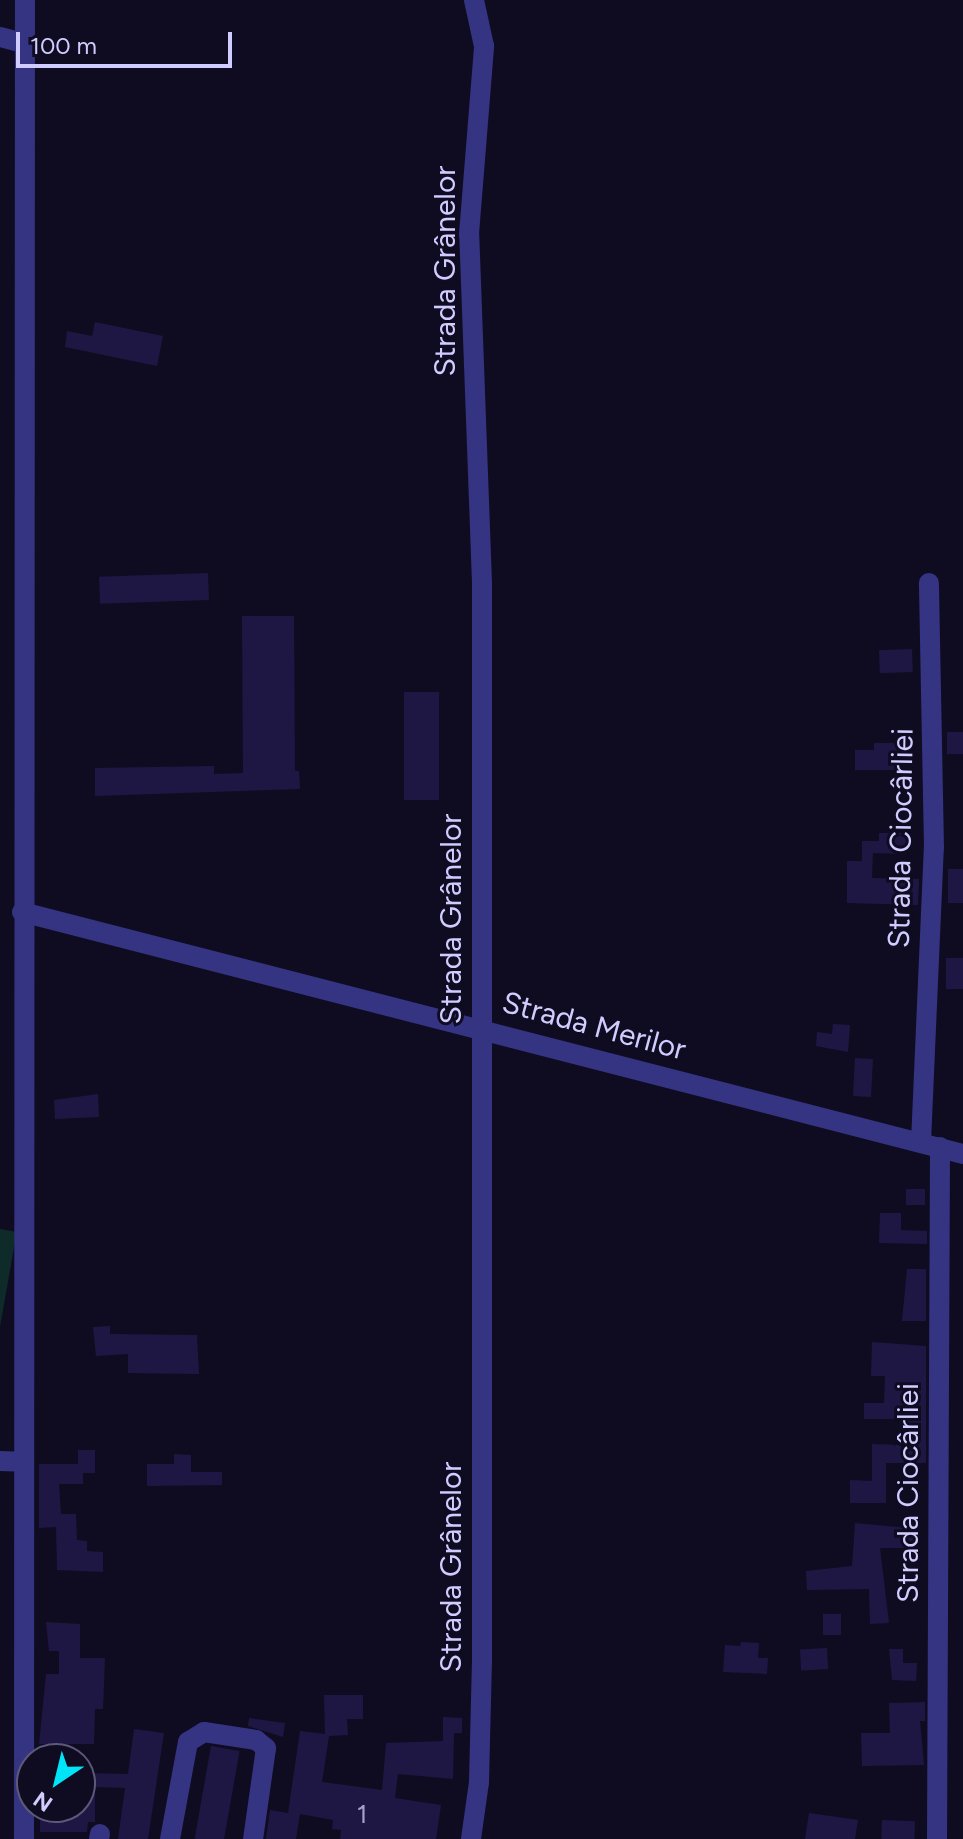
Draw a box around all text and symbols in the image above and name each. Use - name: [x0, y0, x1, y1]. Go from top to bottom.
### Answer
- scale bar: [20, 16, 236, 66]
- text: 100 m: [30, 31, 97, 60]
- street label: Strada Grânelor: [427, 166, 463, 376]
- street label: Strada Ciocârliei: [881, 728, 921, 948]
- street label: Strada Grânelor: [433, 814, 469, 1024]
- street label: Strada Merilor: [498, 984, 690, 1068]
- street label: Strada Ciocârliei: [890, 1383, 926, 1603]
- street label: Strada Grânelor: [433, 1462, 469, 1672]
- north arrow: [16, 1743, 96, 1823]
- text: N: [28, 1785, 58, 1817]
- house number: 1: [357, 1799, 367, 1831]

